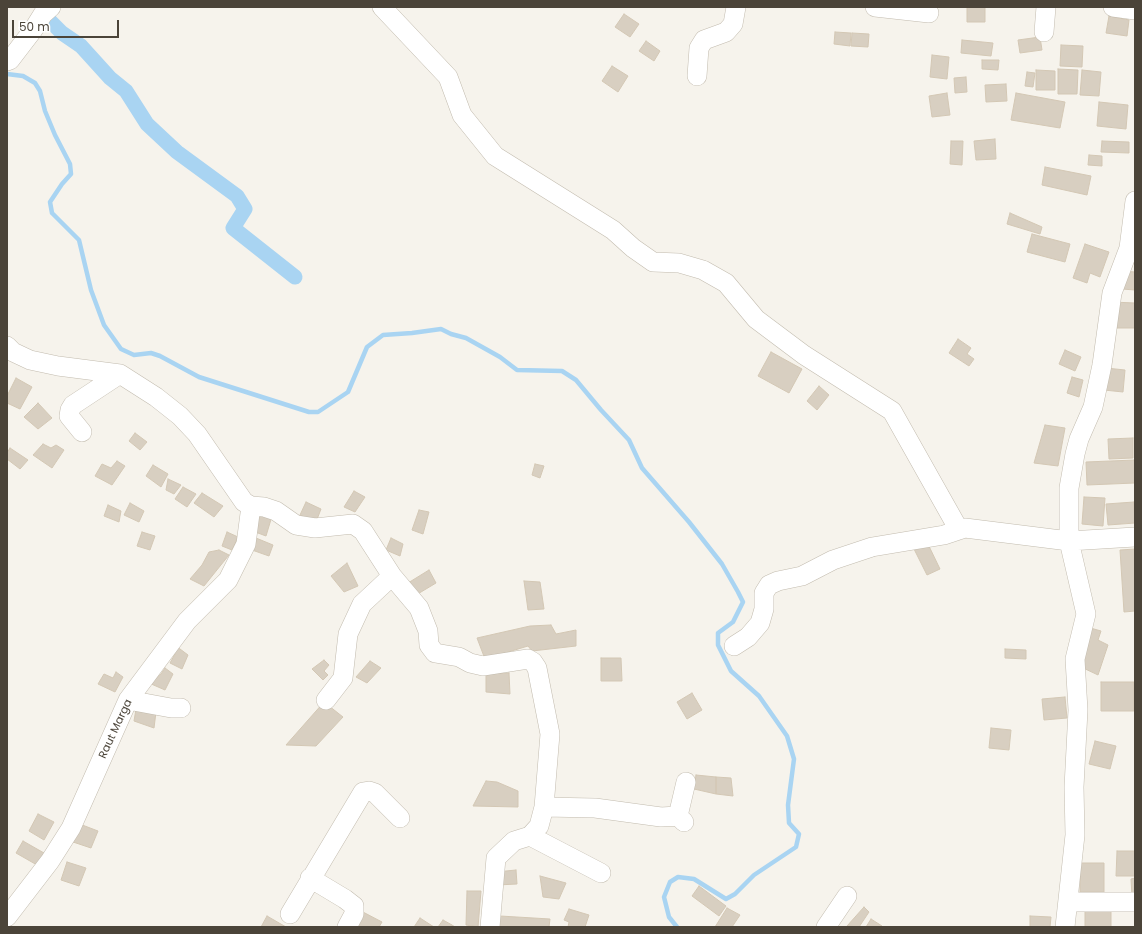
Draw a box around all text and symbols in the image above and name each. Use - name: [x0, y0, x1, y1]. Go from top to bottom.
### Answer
- scale bar: [14, 12, 121, 38]
- text: 50 m: [19, 18, 50, 35]
- street label: Raut Marga: [96, 697, 136, 761]

